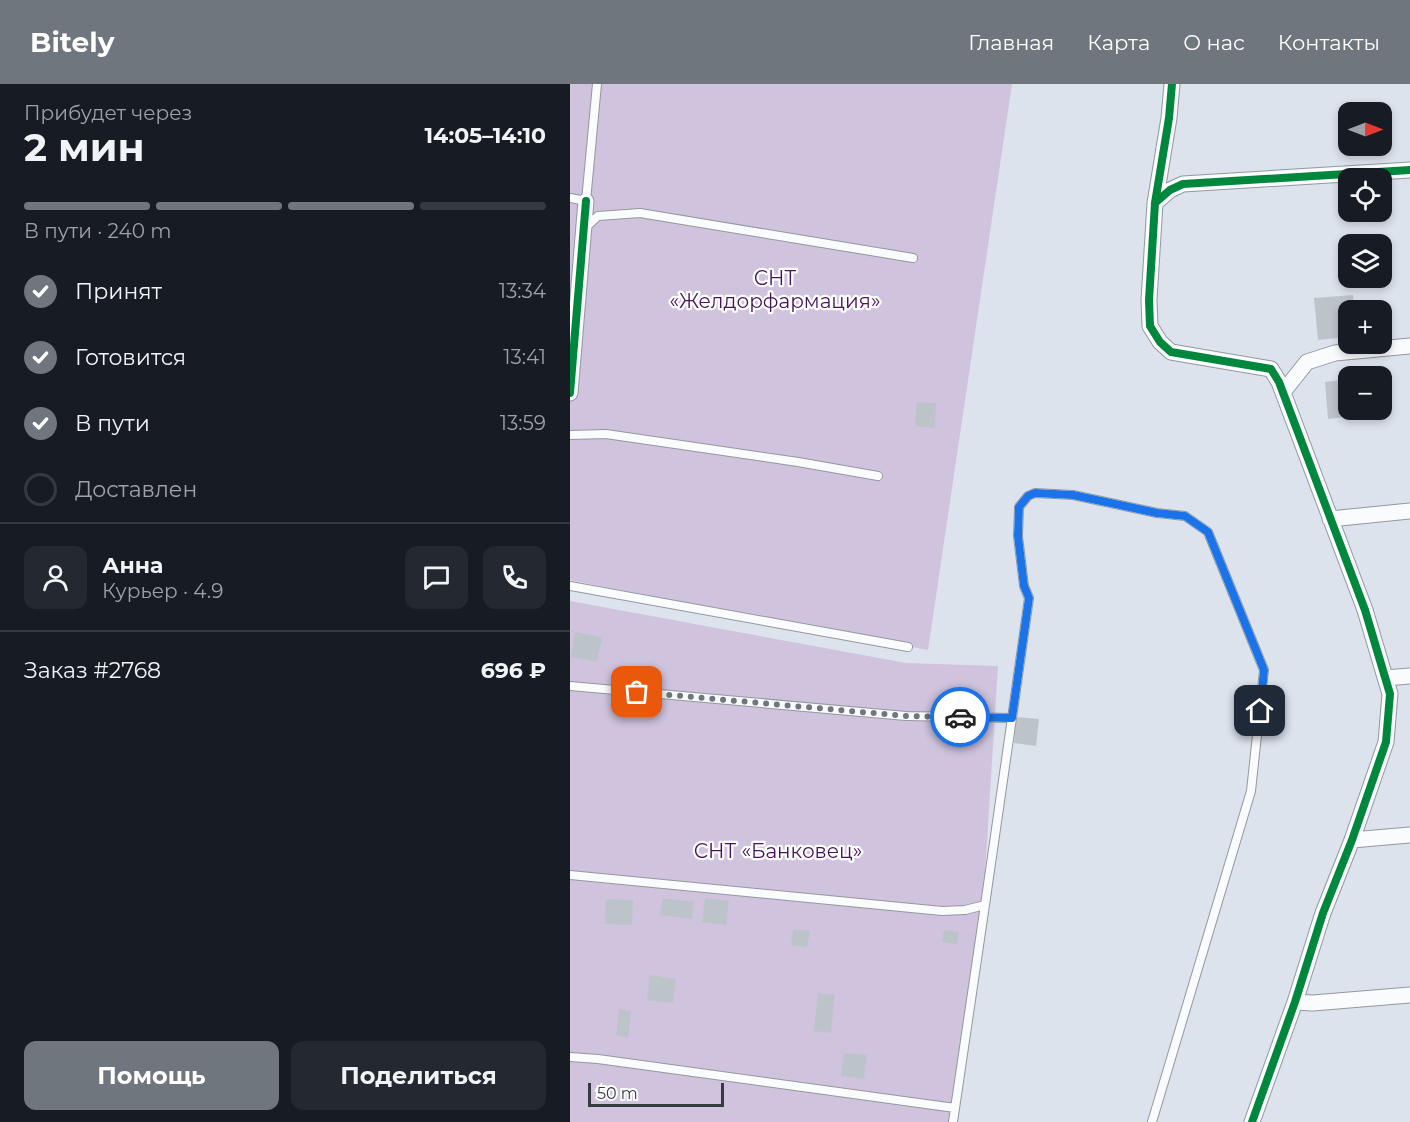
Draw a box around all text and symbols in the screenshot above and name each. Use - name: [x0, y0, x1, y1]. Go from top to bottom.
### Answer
- text: Bitely: [30, 25, 114, 59]
- text: Главная: [968, 30, 1054, 55]
- text: Карта: [1087, 30, 1150, 55]
- text: О нас: [1183, 30, 1245, 55]
- text: Контакты: [1278, 30, 1380, 55]
- text: Прибудет через: [24, 101, 192, 125]
- north arrow: [1338, 102, 1392, 156]
- map controls: [1338, 102, 1392, 420]
- text: 14:05–14:10: [424, 122, 546, 149]
- text: 2 мин: [24, 123, 145, 171]
- button: locate: [1338, 168, 1392, 222]
- text: В пути · 240 m: [24, 219, 171, 243]
- button: layers: [1338, 234, 1392, 288]
- park label: СНТ «Желдорфармация»: [670, 266, 880, 313]
- icon: check: [24, 275, 57, 308]
- text: Принят: [75, 278, 162, 305]
- text: 13:34: [499, 279, 546, 303]
- button: +: [1338, 300, 1392, 354]
- icon: check: [24, 341, 57, 374]
- text: Готовится: [75, 344, 186, 371]
- text: 13:41: [503, 345, 546, 369]
- button: −: [1338, 366, 1392, 420]
- icon: check: [24, 407, 57, 440]
- text: В пути: [75, 410, 150, 437]
- text: 13:59: [500, 411, 546, 435]
- text: Доставлен: [75, 476, 197, 503]
- button: person: [24, 546, 87, 609]
- button: chat: [405, 546, 468, 609]
- button: phone: [483, 546, 546, 609]
- text: Анна: [102, 552, 163, 579]
- text: Курьер · 4.9: [102, 579, 223, 603]
- text: Заказ #2768: [24, 657, 161, 684]
- text: 696 ₽: [481, 657, 546, 684]
- pin: [611, 666, 662, 717]
- icon: bag: [620, 675, 653, 708]
- pin: [1234, 685, 1285, 736]
- courier: [930, 687, 990, 747]
- icon: home: [1243, 694, 1276, 727]
- icon: car: [944, 701, 977, 734]
- park label: СНТ «Банковец»: [694, 839, 862, 863]
- button: Помощь: [24, 1041, 279, 1110]
- button: Поделиться: [291, 1041, 546, 1110]
- scale bar: [588, 1080, 724, 1108]
- text: 50 m: [597, 1084, 638, 1103]

